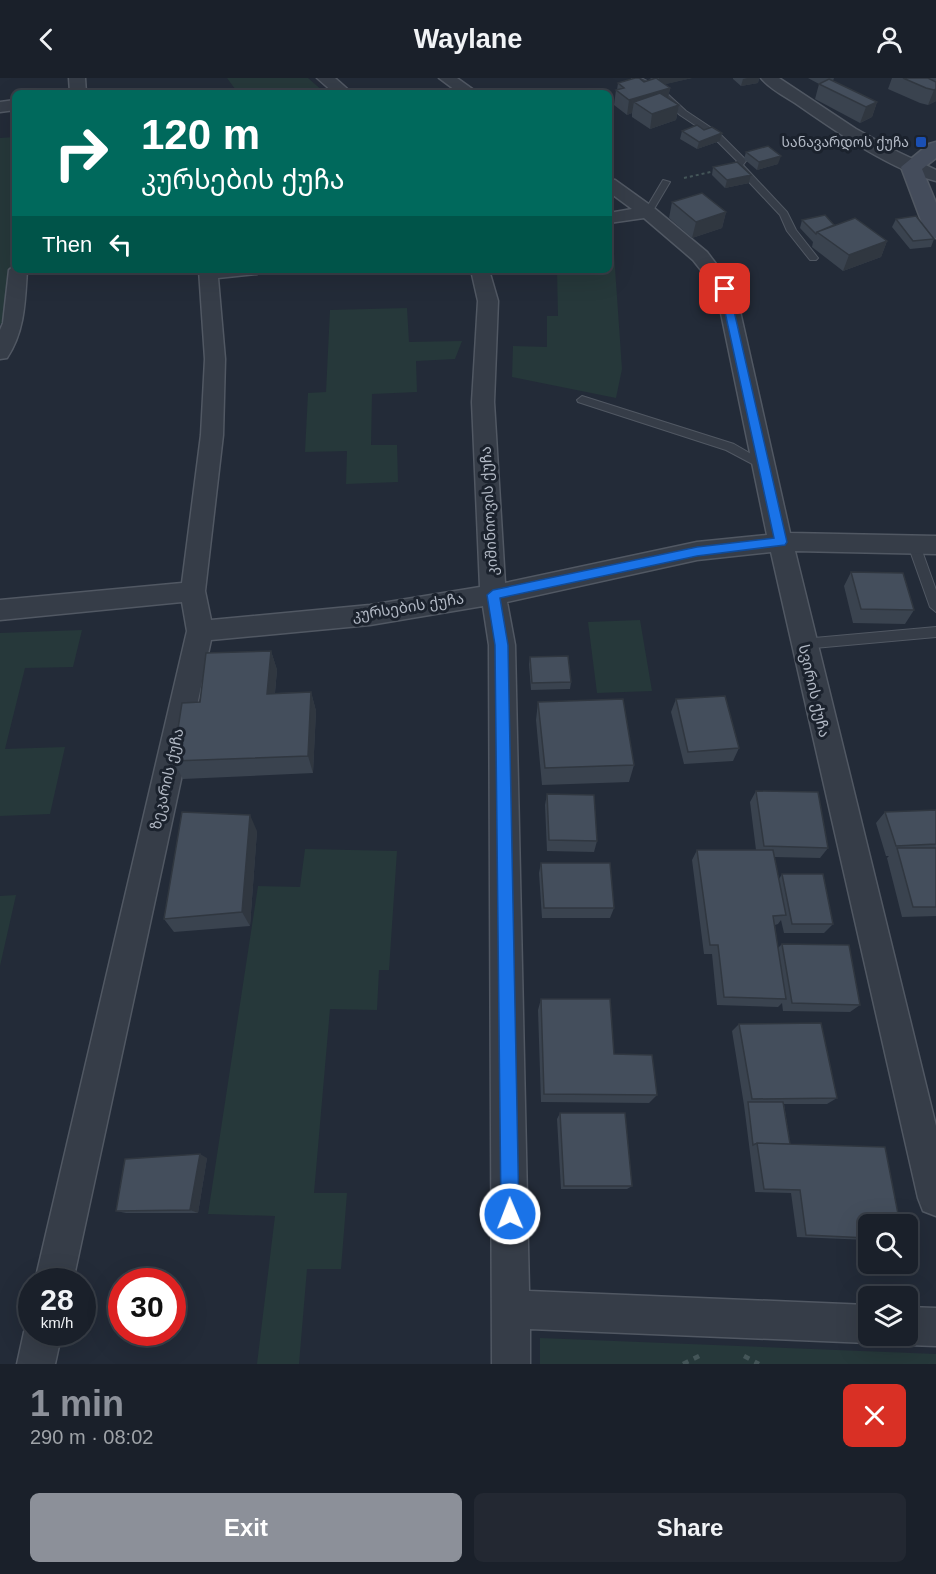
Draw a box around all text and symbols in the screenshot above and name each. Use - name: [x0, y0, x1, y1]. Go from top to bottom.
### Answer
- icon: back: [30, 23, 63, 56]
- icon: person: [873, 23, 906, 56]
- text: Waylane: [414, 24, 522, 54]
- text: 120 m: [141, 111, 260, 158]
- icon: right: [42, 114, 120, 192]
- place label: სანავარდოს ქუჩა: [782, 134, 909, 151]
- marker: სანავარდოს ქუჩა: [914, 135, 928, 149]
- text: კურსების ქუჩა: [141, 165, 345, 195]
- icon: left: [104, 228, 137, 261]
- text: Then: [42, 232, 92, 257]
- pin: [699, 263, 750, 314]
- icon: arrive: [708, 272, 741, 305]
- street label: კიშინიოვის ქუჩა: [477, 446, 501, 576]
- street label: კურსების ქუჩა: [351, 589, 465, 625]
- street label: სვირის ქუჩა: [795, 643, 833, 739]
- street label: ზეკარის ქუჩა: [147, 726, 187, 832]
- position arrow: [478, 1182, 542, 1246]
- map controls: [858, 1214, 918, 1346]
- button: search: [858, 1214, 918, 1274]
- speed limit sign: 30: [108, 1268, 186, 1346]
- text: 28: [40, 1283, 74, 1316]
- button: layers: [858, 1286, 918, 1346]
- text: km/h: [41, 1314, 73, 1331]
- text: 1 min: [30, 1383, 124, 1424]
- button: close: [843, 1384, 906, 1447]
- text: 290 m · 08:02: [30, 1426, 153, 1448]
- button: Exit: [30, 1493, 462, 1562]
- button: Share: [474, 1493, 906, 1562]

